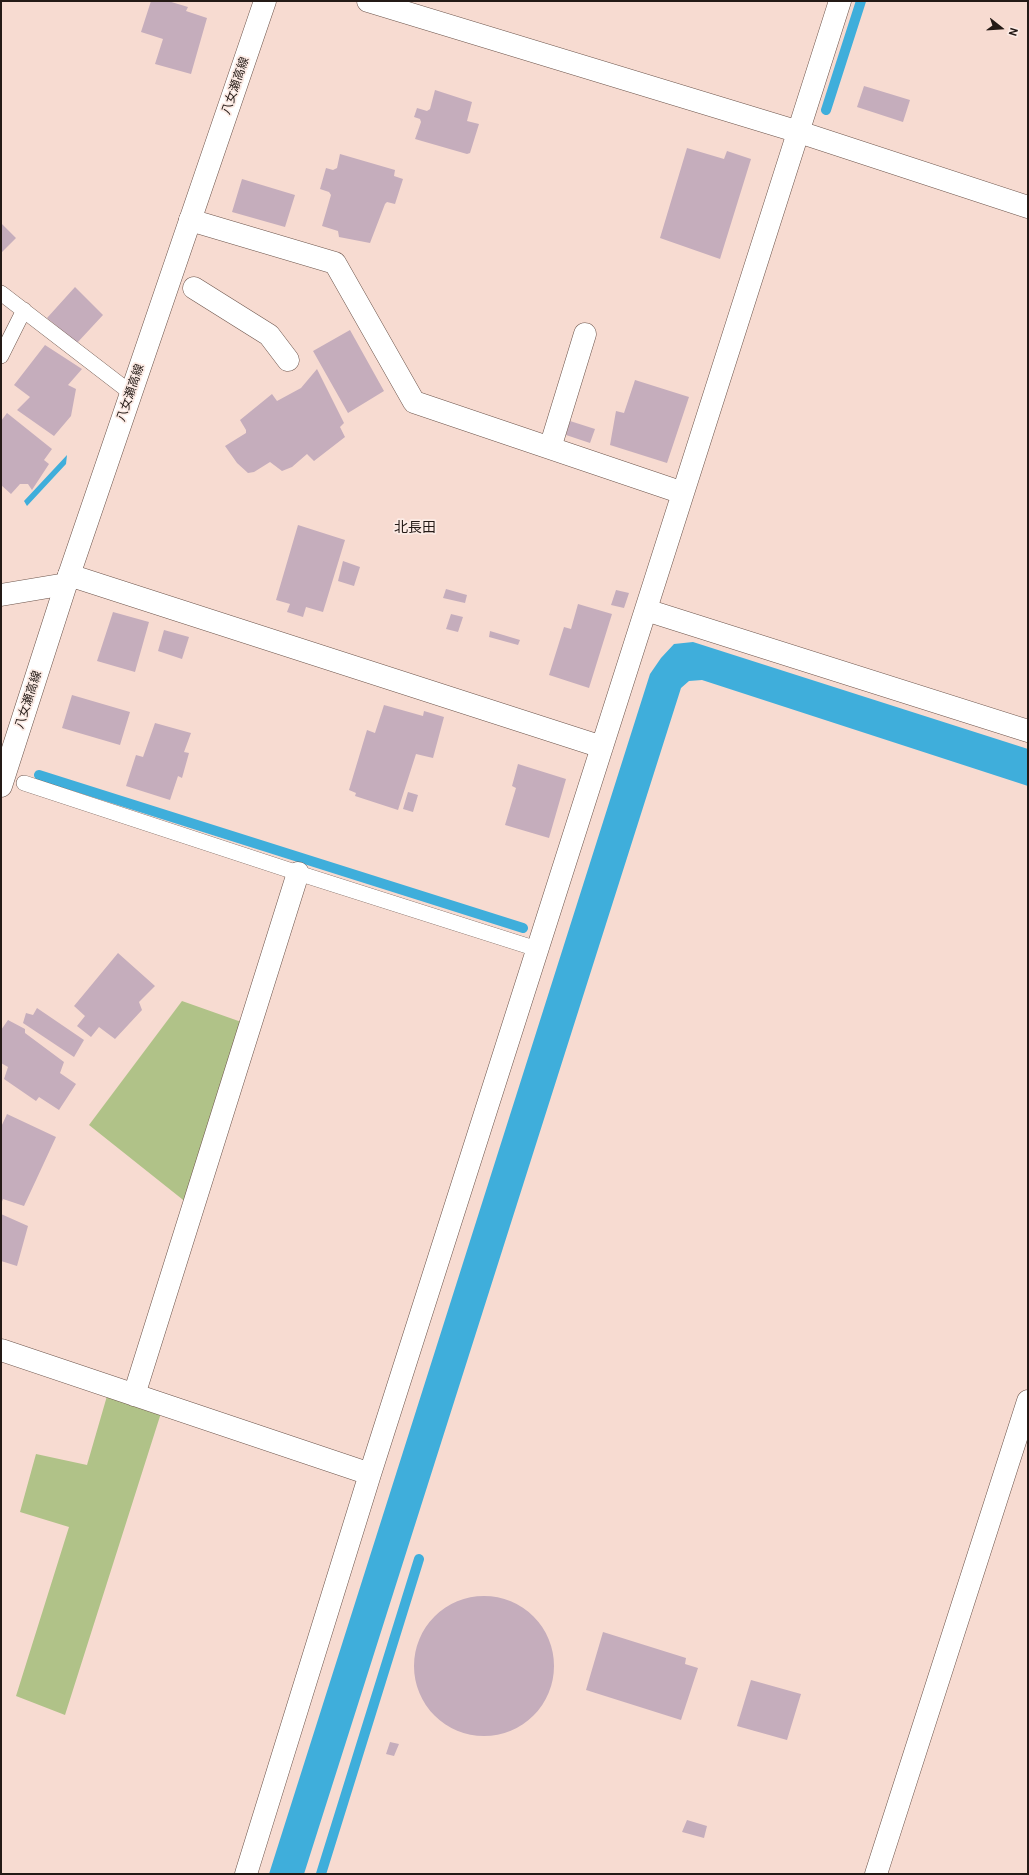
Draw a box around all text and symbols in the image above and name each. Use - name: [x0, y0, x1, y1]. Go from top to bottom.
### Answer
- north arrow: [981, 8, 1021, 48]
- text: N: [1006, 26, 1020, 37]
- street label: 八女瀬高線: [219, 55, 253, 117]
- street label: 八女瀬高線: [114, 362, 148, 424]
- district label: 北長田: [394, 520, 436, 536]
- street label: 八女瀬高線: [13, 669, 45, 731]

